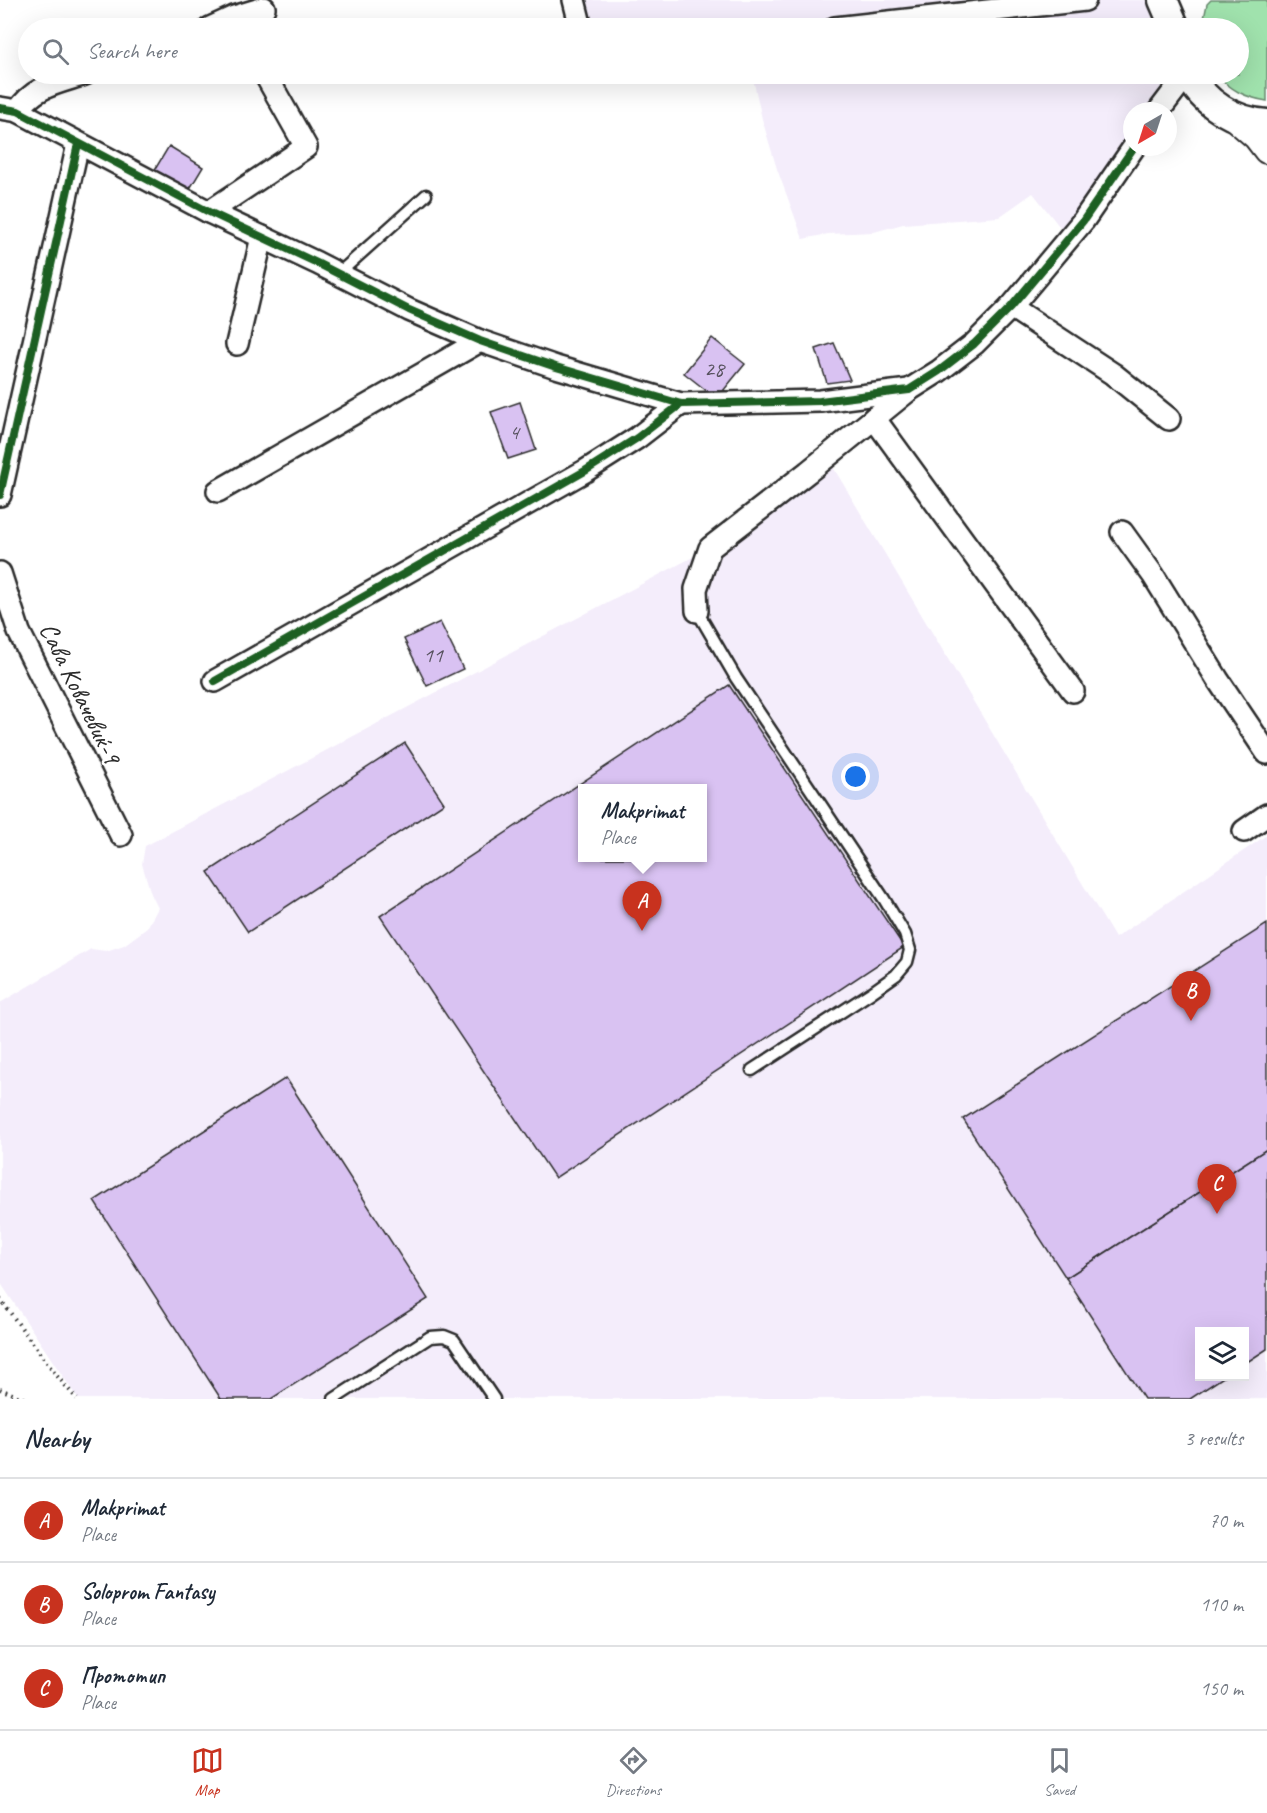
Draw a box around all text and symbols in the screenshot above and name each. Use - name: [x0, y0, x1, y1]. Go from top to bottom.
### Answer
- search box: [18, 18, 1249, 84]
- icon: search: [39, 35, 72, 68]
- text: Search here: [87, 37, 177, 65]
- north arrow: [1123, 102, 1177, 156]
- house number: 28: [704, 355, 726, 383]
- house number: 4: [509, 418, 521, 446]
- street label: Сава Ковачевиќ-9: [32, 617, 130, 771]
- house number: 11: [423, 641, 444, 669]
- your location: [841, 762, 870, 791]
- popup: [578, 784, 707, 862]
- text: Makprimat: [601, 797, 684, 825]
- text: Place: [601, 825, 636, 850]
- pin: A: [622, 882, 662, 931]
- pin: B: [1172, 972, 1210, 1021]
- pin: C: [1198, 1164, 1236, 1214]
- map controls: [1195, 1327, 1249, 1381]
- button: layers: [1195, 1327, 1249, 1381]
- text: Nearby: [24, 1422, 89, 1455]
- text: 3 results: [1184, 1426, 1243, 1451]
- text: Makprimat: [81, 1494, 165, 1522]
- text: A: [38, 1508, 49, 1533]
- text: 70 m: [1209, 1508, 1243, 1533]
- text: Place: [81, 1522, 116, 1547]
- text: Soloprom Fantasy: [81, 1578, 215, 1606]
- text: B: [38, 1592, 49, 1617]
- text: 110 m: [1200, 1592, 1243, 1617]
- text: Place: [81, 1606, 116, 1631]
- text: Прототип: [81, 1662, 165, 1690]
- text: C: [39, 1676, 48, 1701]
- text: 150 m: [1200, 1676, 1243, 1701]
- text: Place: [81, 1690, 116, 1715]
- tab: Map: [191, 1744, 224, 1800]
- tab: Directions: [606, 1744, 661, 1800]
- tab: Saved: [1043, 1744, 1076, 1800]

